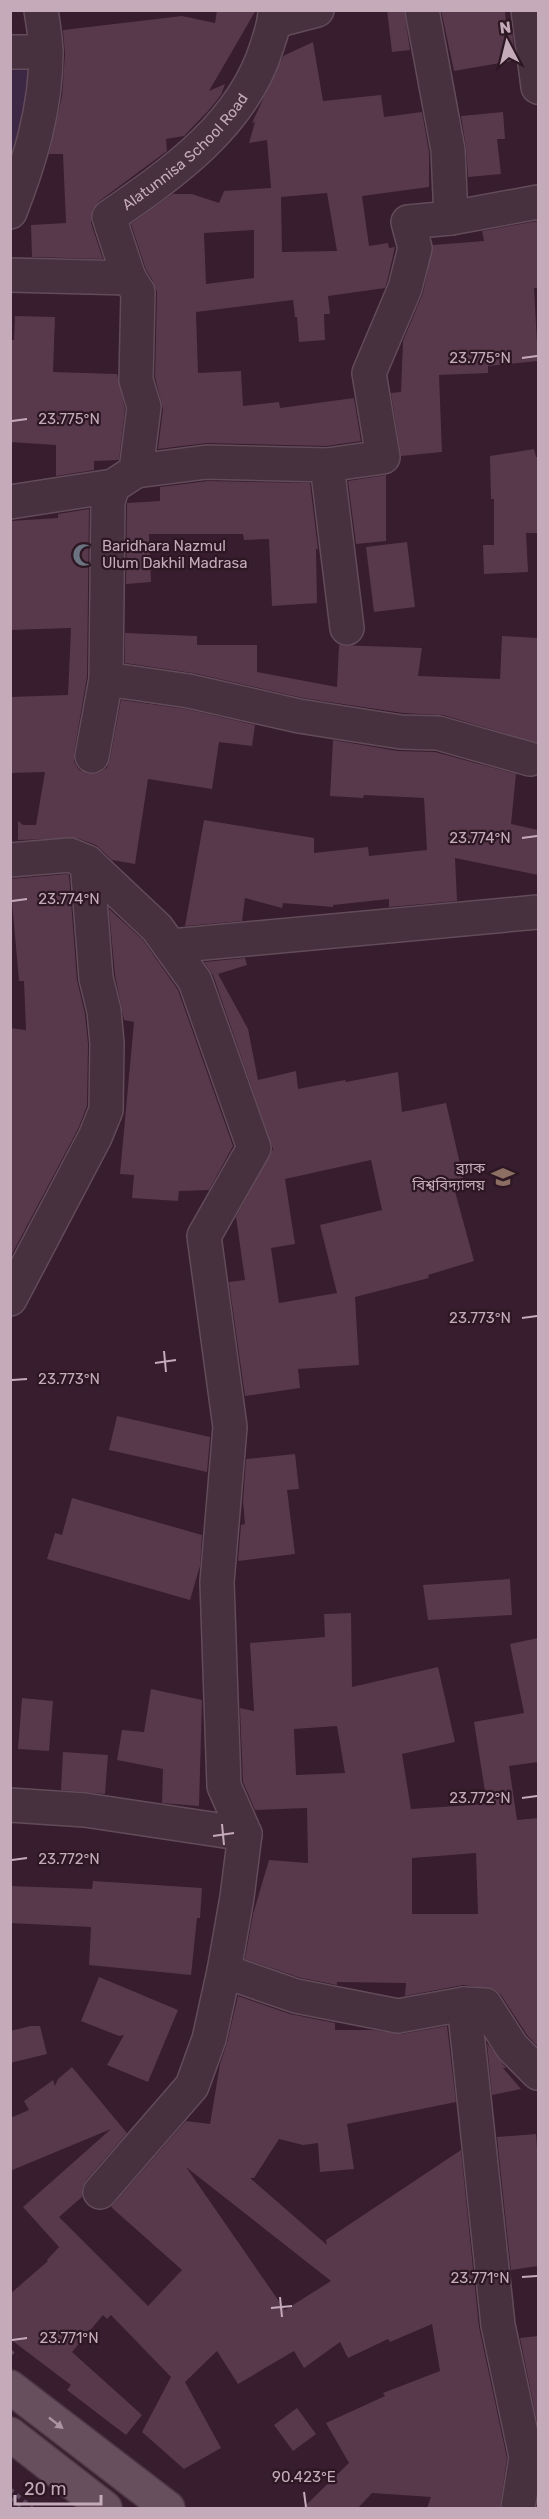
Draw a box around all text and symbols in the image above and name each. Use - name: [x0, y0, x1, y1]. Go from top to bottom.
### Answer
- north arrow: [477, 12, 537, 72]
- text: N: [498, 17, 512, 38]
- street label: Alatunnisa School Road: [119, 90, 252, 214]
- text: 23.775°N: [449, 349, 511, 367]
- text: 23.775°N: [38, 410, 100, 428]
- place label: Baridhara Nazmul Ulum Dakhil Madrasa: [102, 537, 248, 572]
- mosque icon: Baridhara Nazmul Ulum Dakhil Madrasa: [71, 542, 97, 568]
- text: 23.774°N: [449, 829, 511, 847]
- text: 23.774°N: [38, 890, 100, 908]
- place label: ব্র্যাক বিশ্ববিদ্যালয়: [411, 1159, 486, 1194]
- school or university icon: ব্র্যাক বিশ্ববিদ্যালয়: [490, 1164, 516, 1190]
- text: 23.773°N: [449, 1309, 511, 1327]
- text: 23.773°N: [38, 1370, 100, 1388]
- text: 23.772°N: [449, 1789, 511, 1807]
- text: 23.772°N: [38, 1850, 100, 1868]
- text: 23.771°N: [450, 2269, 510, 2287]
- text: 23.771°N: [39, 2329, 99, 2347]
- one-way arrow: [49, 2417, 64, 2429]
- scale bar: [15, 2468, 100, 2506]
- text: 90.423°E: [272, 2468, 336, 2486]
- text: 20 m: [24, 2478, 66, 2500]

